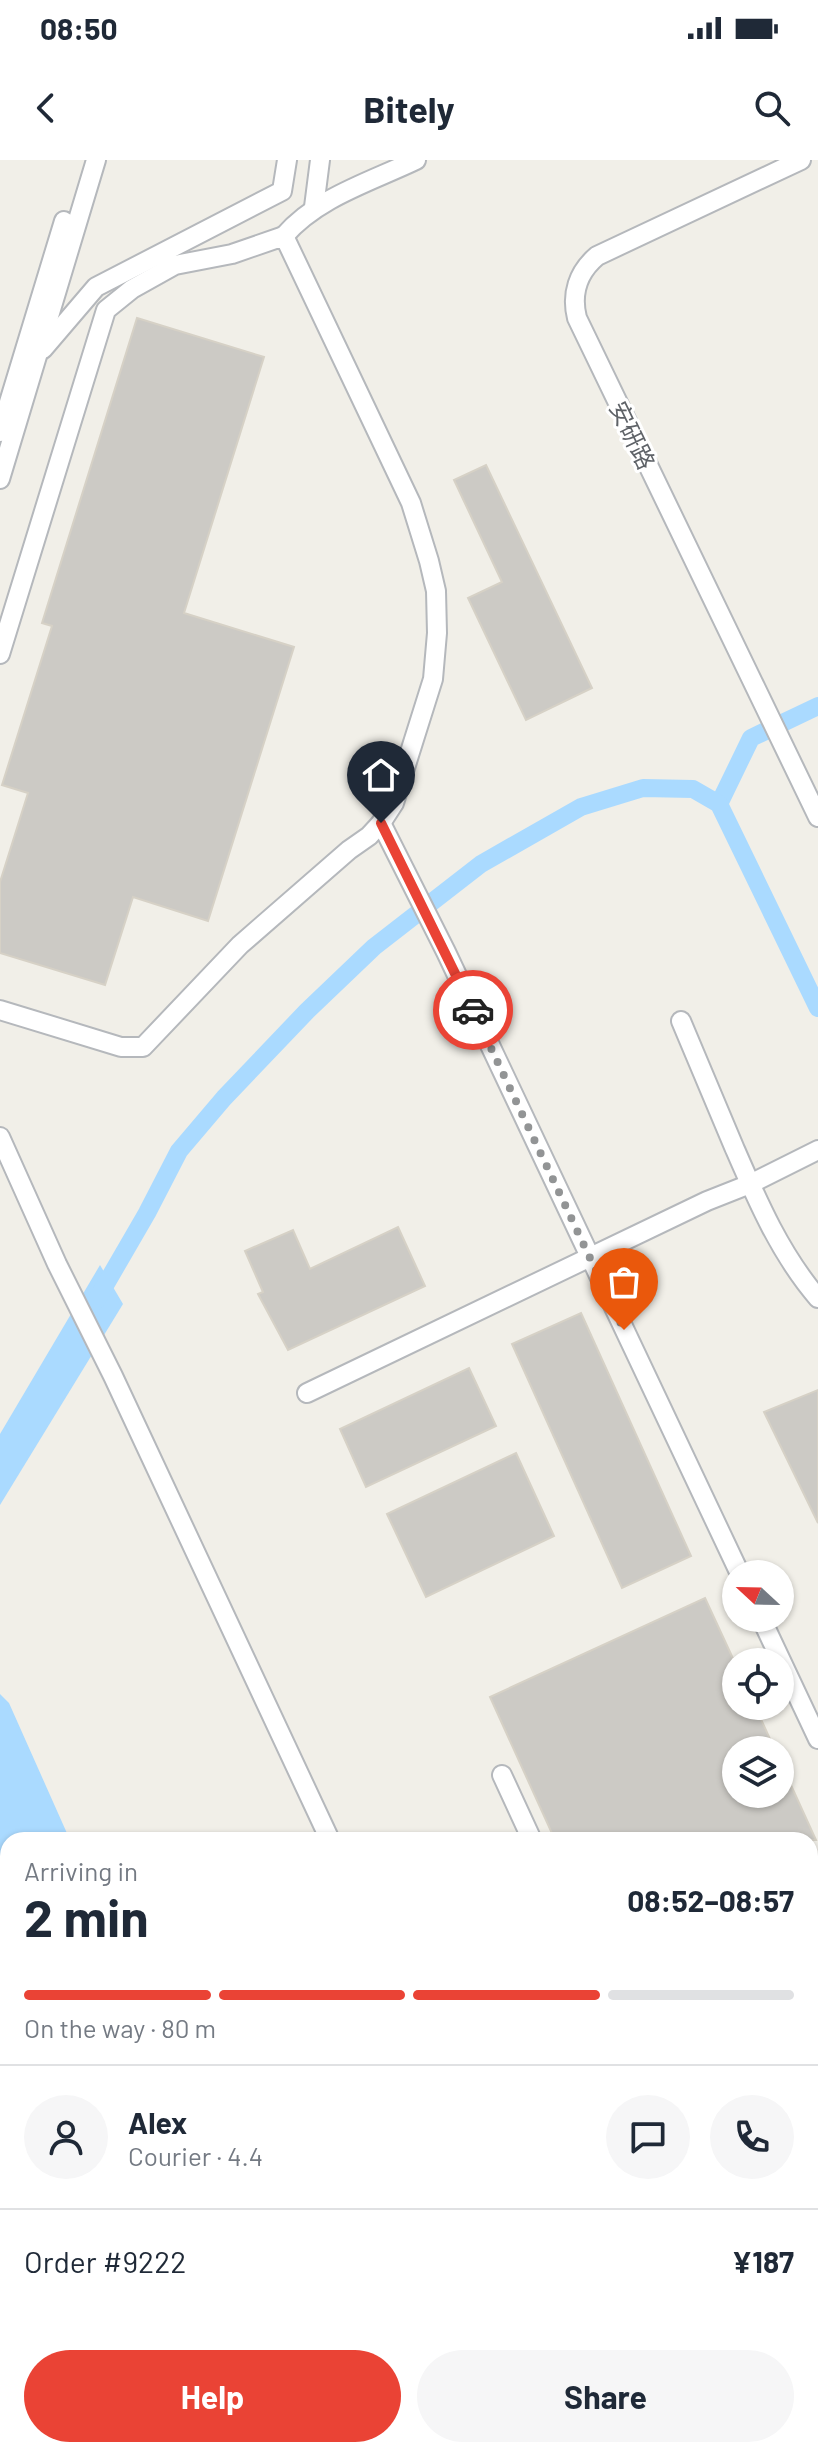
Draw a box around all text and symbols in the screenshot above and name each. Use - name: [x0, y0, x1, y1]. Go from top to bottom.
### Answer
- text: 08:50: [40, 10, 118, 46]
- icon: back: [24, 86, 68, 130]
- icon: search: [750, 86, 794, 130]
- text: Bitely: [363, 87, 455, 130]
- street label: 安研路: [604, 396, 662, 474]
- pin: [347, 741, 415, 823]
- icon: home: [359, 753, 403, 797]
- courier: [433, 970, 513, 1050]
- icon: car: [451, 988, 495, 1032]
- pin: [590, 1248, 658, 1330]
- icon: bag: [602, 1260, 646, 1304]
- north arrow: [722, 1560, 794, 1632]
- map controls: [722, 1560, 794, 1808]
- button: locate: [722, 1648, 794, 1720]
- button: layers: [722, 1736, 794, 1808]
- text: Arriving in: [24, 1855, 138, 1886]
- text: 08:52–08:57: [627, 1882, 794, 1918]
- text: 2 min: [24, 1885, 149, 1947]
- text: On the way · 80 m: [24, 2012, 216, 2043]
- button: person: [24, 2095, 108, 2179]
- button: chat: [606, 2095, 690, 2179]
- button: phone: [710, 2095, 794, 2179]
- text: Alex: [128, 2104, 187, 2140]
- text: Courier · 4.4: [128, 2140, 263, 2171]
- text: Order #9222: [24, 2243, 186, 2279]
- text: ¥187: [732, 2243, 794, 2279]
- button: Help: [24, 2350, 401, 2442]
- button: Share: [417, 2350, 794, 2442]

